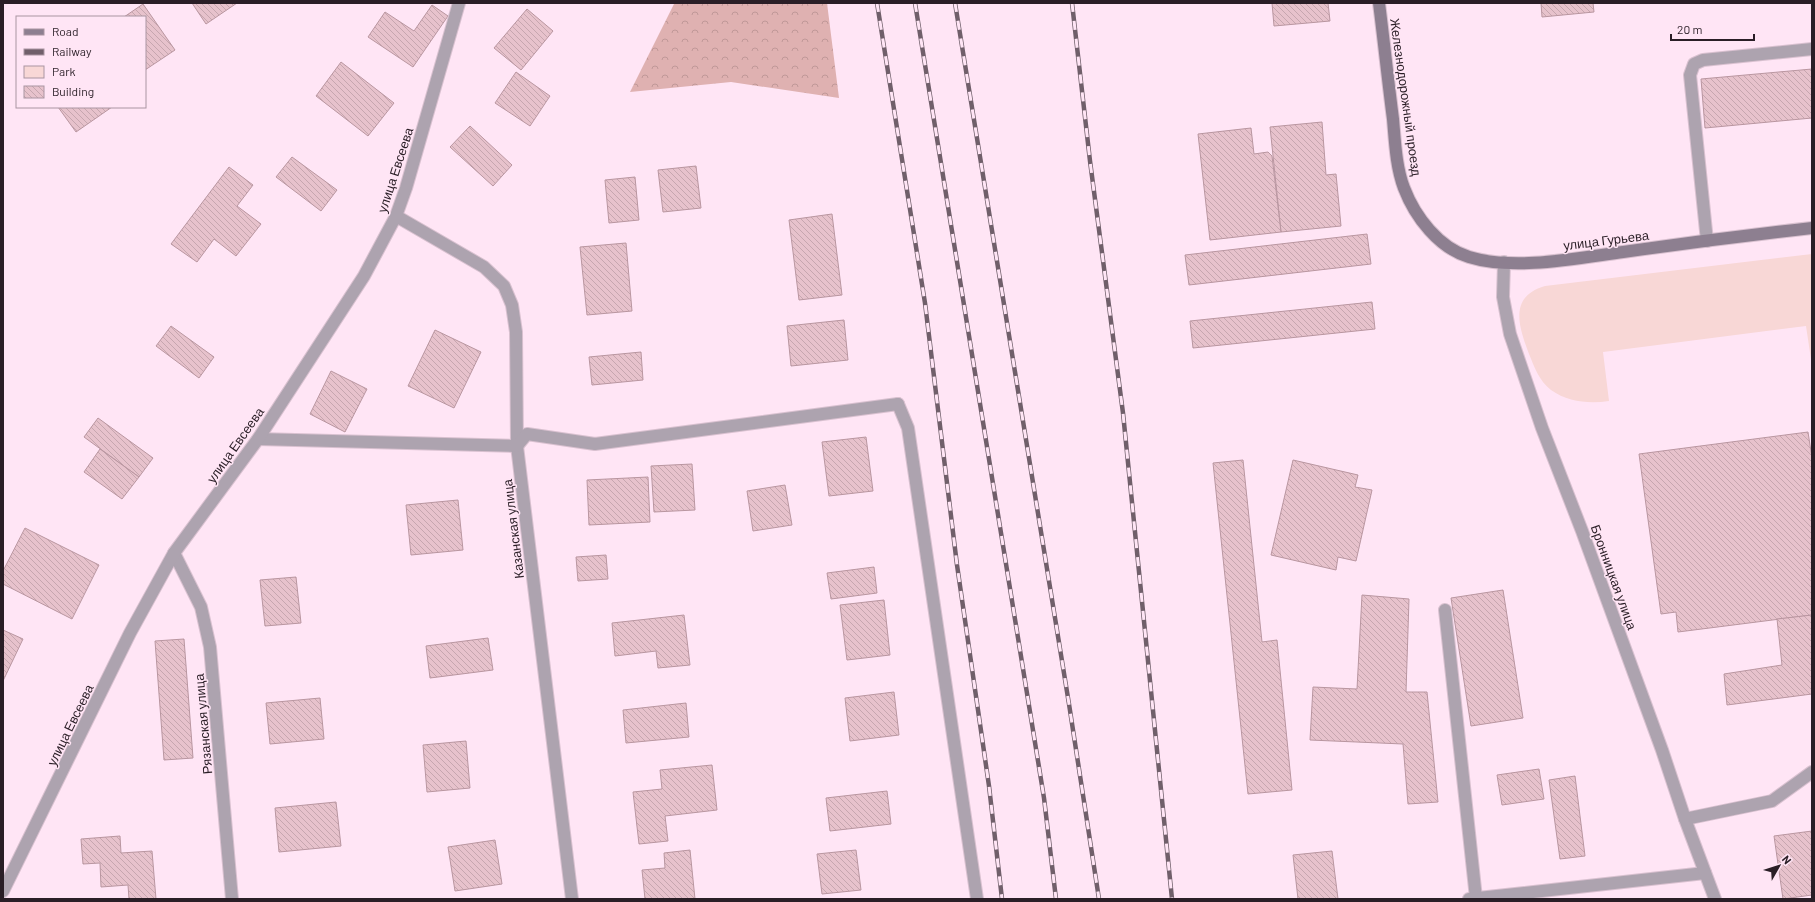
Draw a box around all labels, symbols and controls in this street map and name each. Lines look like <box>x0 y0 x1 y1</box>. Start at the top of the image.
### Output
legend <box>16 16 146 108</box>
scale bar <box>1671 16 1754 42</box>
street label: Железнодорожный проезд <box>1387 17 1425 177</box>
text: 20 m <box>1677 22 1703 36</box>
text: Road <box>52 24 79 38</box>
text: Railway <box>52 44 92 58</box>
text: Park <box>52 64 76 78</box>
text: Building <box>52 84 94 98</box>
street label: улица Евсеева <box>374 125 417 215</box>
street label: улица Гурьева <box>1562 227 1650 253</box>
street label: улица Евсеева <box>203 403 267 486</box>
street label: Казанская улица <box>499 478 527 580</box>
street label: Бронницкая улица <box>1588 522 1641 632</box>
street label: Рязанская улица <box>191 672 215 775</box>
street label: улица Евсеева <box>43 681 97 768</box>
north arrow <box>1759 846 1799 886</box>
text: N <box>1780 852 1795 866</box>

